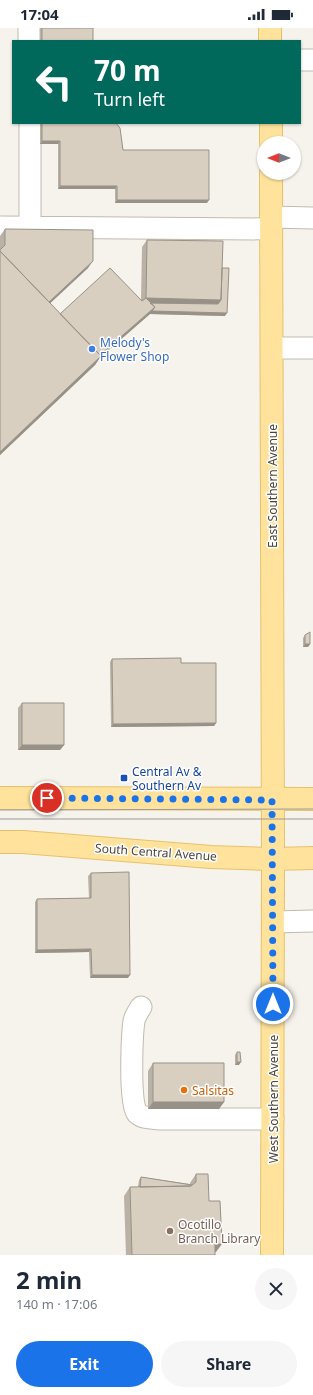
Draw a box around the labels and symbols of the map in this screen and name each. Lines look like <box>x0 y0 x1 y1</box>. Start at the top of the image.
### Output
north arrow <box>257 136 301 180</box>
place label: Melody's Flower Shop <box>100 334 169 365</box>
marker: Melody's Flower Shop <box>87 344 97 354</box>
street label: East Southern Avenue <box>264 424 281 548</box>
place label: Central Av & Southern Av <box>132 763 202 794</box>
marker: Central Av & Southern Av <box>119 773 129 783</box>
pin <box>30 781 64 815</box>
street label: South Central Avenue <box>95 839 218 865</box>
position arrow <box>252 983 294 1025</box>
street label: West Southern Avenue <box>265 1035 282 1163</box>
place label: Salsitas <box>192 1082 234 1099</box>
marker: Salsitas <box>179 1085 189 1095</box>
place label: Ocotillo Branch Library <box>178 1216 261 1247</box>
marker: Ocotillo Branch Library <box>165 1226 175 1236</box>

